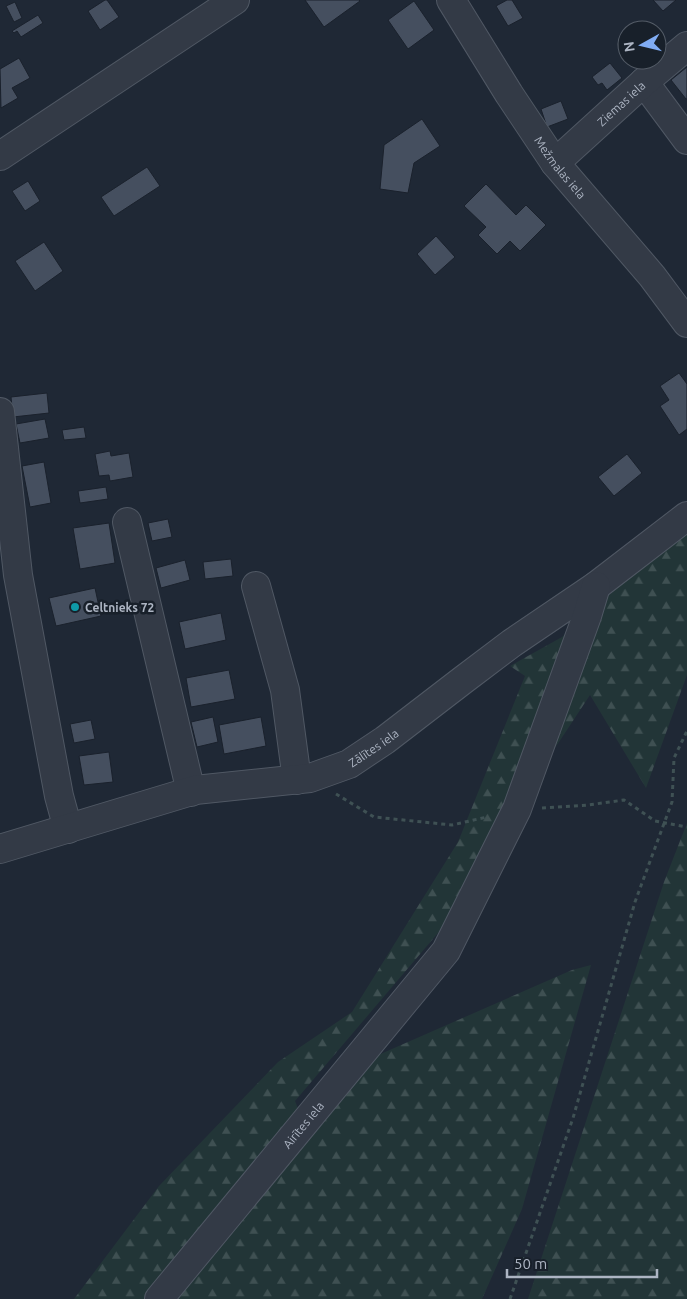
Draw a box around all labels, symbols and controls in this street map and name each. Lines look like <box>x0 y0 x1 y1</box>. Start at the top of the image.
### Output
north arrow <box>617 20 667 70</box>
text: N <box>620 41 638 53</box>
street label: Ziemas iela <box>594 78 647 128</box>
street label: Mežmalas iela <box>532 134 589 201</box>
marker: Celtnieks 72 <box>69 601 81 613</box>
place label: Celtnieks 72 <box>85 601 155 614</box>
street label: Zālītes iela <box>346 726 401 769</box>
street label: Airītes iela <box>280 1099 326 1151</box>
scale bar <box>507 1246 657 1278</box>
text: 50 m <box>514 1255 547 1272</box>

